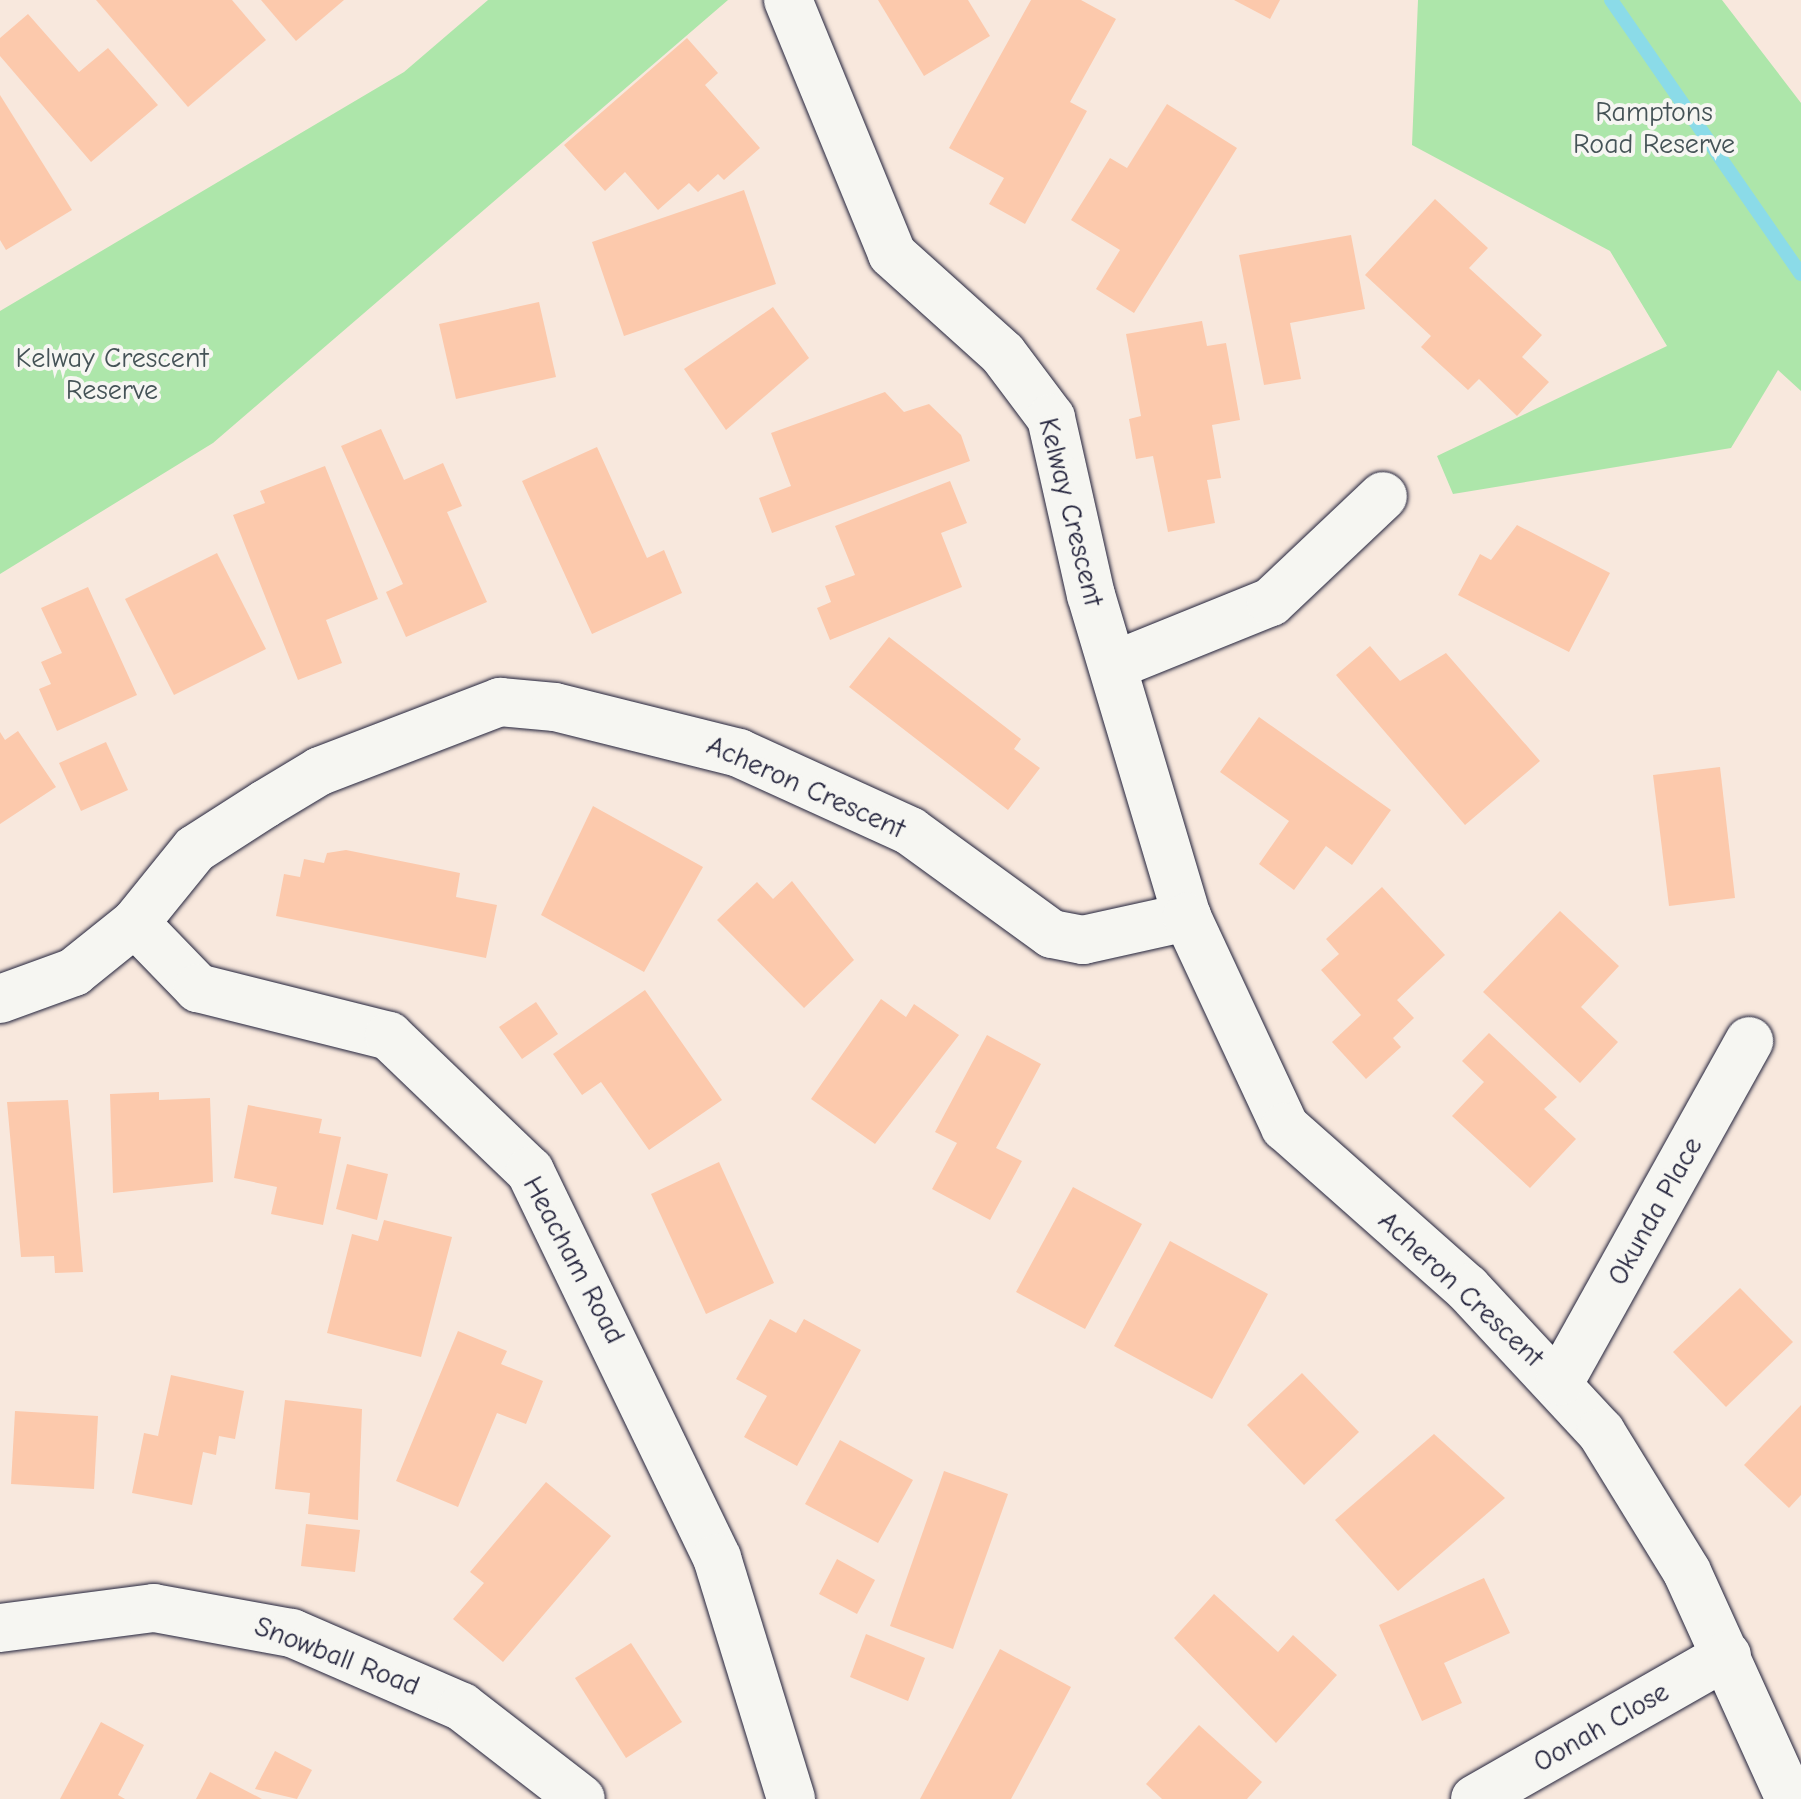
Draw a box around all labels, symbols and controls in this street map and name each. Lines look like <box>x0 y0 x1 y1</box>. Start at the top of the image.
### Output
park label: Ramptons Road Reserve <box>1573 95 1735 161</box>
park label: Kelway Crescent Reserve <box>16 341 208 407</box>
street label: Kelway Crescent <box>1031 414 1111 610</box>
street label: Acheron Crescent <box>702 728 910 846</box>
street label: Okunda Place <box>1601 1131 1709 1291</box>
street label: Heacham Road <box>516 1171 632 1349</box>
street label: Acheron Crescent <box>1371 1204 1551 1374</box>
street label: Snowball Road <box>250 1609 424 1703</box>
street label: Oonah Close <box>1527 1675 1675 1779</box>

